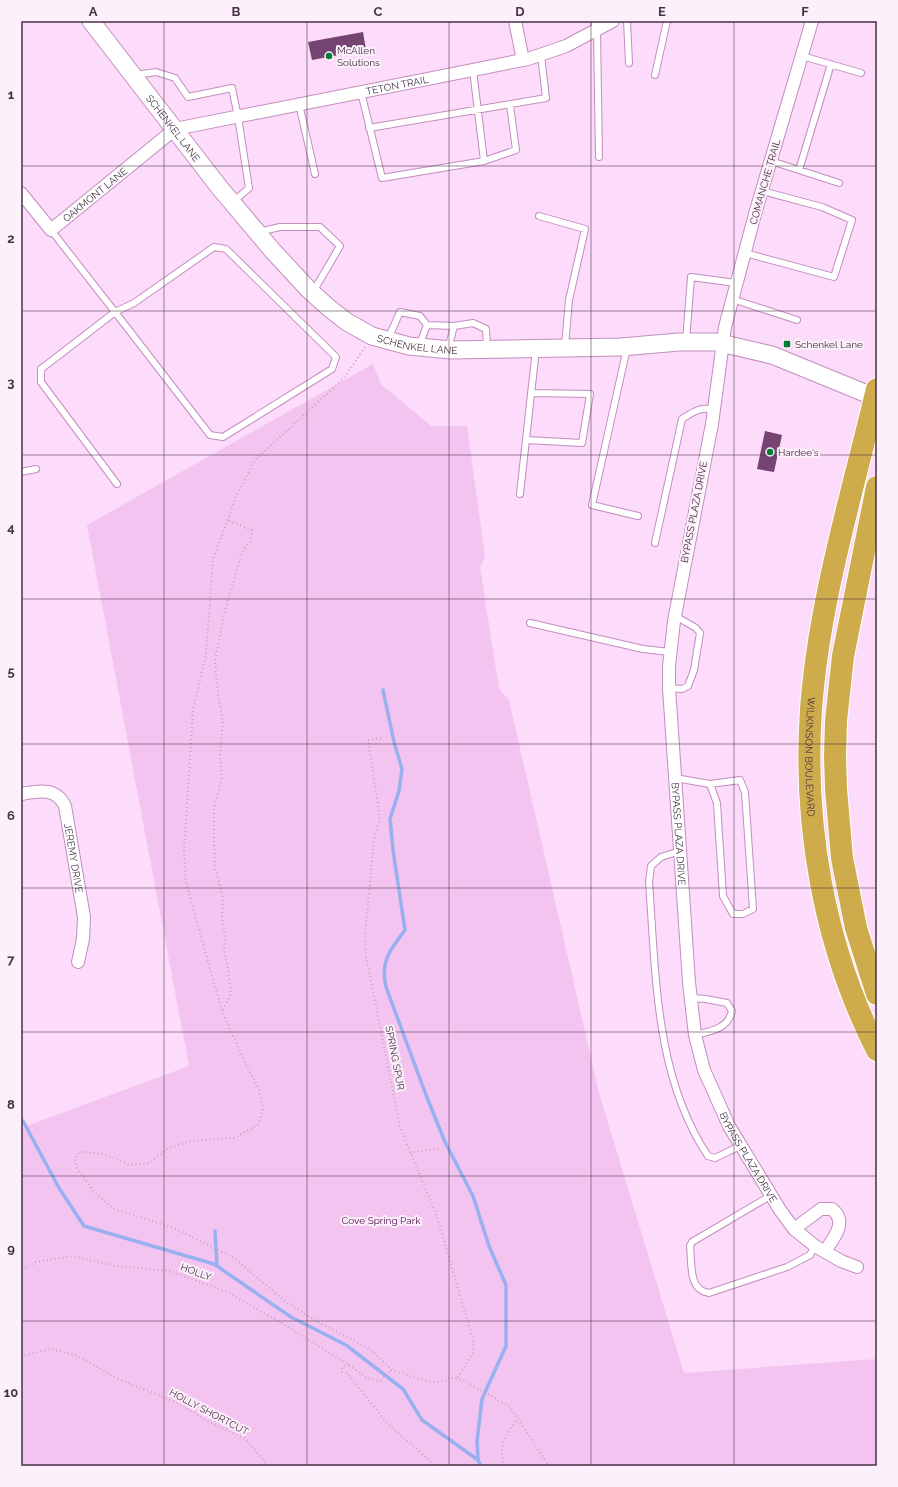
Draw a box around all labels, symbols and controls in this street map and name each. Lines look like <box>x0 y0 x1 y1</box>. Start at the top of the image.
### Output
text: A <box>89 4 98 19</box>
text: B <box>232 4 241 19</box>
text: C <box>374 4 383 19</box>
text: D <box>515 4 525 19</box>
text: E <box>658 4 666 19</box>
text: F <box>801 4 809 19</box>
place label: McAllen Solutions <box>337 45 380 68</box>
marker: McAllen Solutions <box>324 51 334 61</box>
street label: TETON TRAIL <box>365 73 429 97</box>
text: 1 <box>8 87 15 102</box>
street label: SCHENKEL LANE <box>144 92 203 163</box>
street label: COMANCHE TRAIL <box>748 138 782 226</box>
street label: OAKMONT LANE <box>60 165 129 224</box>
text: 2 <box>7 231 15 246</box>
street label: SCHENKEL LANE <box>376 332 457 355</box>
marker: Schenkel Lane <box>782 339 792 349</box>
place label: Schenkel Lane <box>795 339 863 350</box>
text: 3 <box>7 375 15 390</box>
marker: Hardee's <box>765 447 775 457</box>
place label: Hardee's <box>778 447 819 458</box>
street label: BYPASS PLAZA DRIVE <box>679 460 709 564</box>
text: 4 <box>7 520 15 535</box>
text: 5 <box>7 664 15 679</box>
street label: WILKINSON BOULEVARD <box>804 697 817 817</box>
street label: BYPASS PLAZA DRIVE <box>670 782 688 886</box>
text: 6 <box>7 808 15 823</box>
street label: JEREMY DRIVE <box>63 823 85 894</box>
text: 7 <box>7 952 15 967</box>
street label: SPRING SPUR <box>383 1025 407 1091</box>
text: 8 <box>7 1097 15 1112</box>
street label: BYPASS PLAZA DRIVE <box>718 1110 779 1204</box>
park label: Cove Spring Park <box>341 1215 421 1226</box>
text: 9 <box>7 1241 15 1256</box>
street label: HOLLY <box>179 1261 213 1283</box>
text: 10 <box>4 1385 18 1400</box>
street label: HOLLY SHORTCUT <box>168 1387 250 1437</box>

